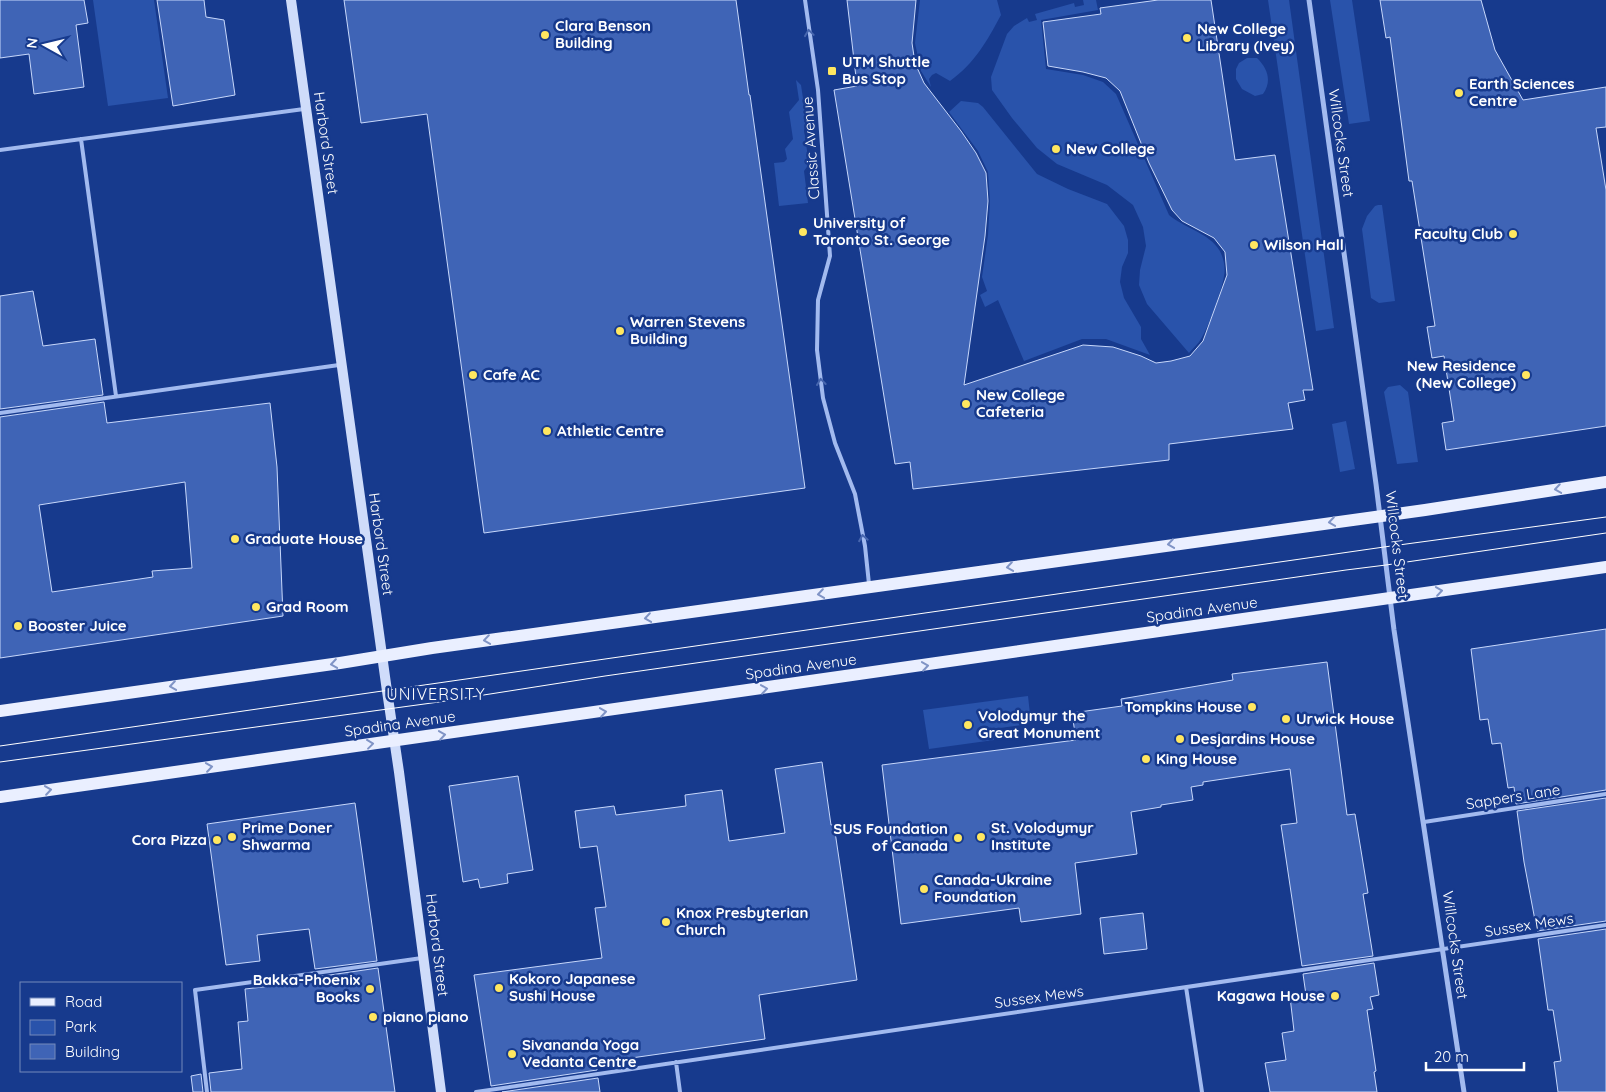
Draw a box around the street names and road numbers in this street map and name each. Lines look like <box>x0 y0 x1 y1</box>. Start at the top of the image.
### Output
street label: Willcocks Street <box>1324 88 1358 198</box>
street label: Harbord Street <box>310 90 343 195</box>
street label: Classic Avenue <box>797 96 824 200</box>
street label: Willcocks Street <box>1381 490 1414 600</box>
street label: Harbord Street <box>365 491 398 596</box>
street label: Spadina Avenue <box>1145 592 1259 627</box>
street label: Spadina Avenue <box>744 649 858 684</box>
street label: Spadina Avenue <box>343 706 457 741</box>
street label: Sappers Lane <box>1464 780 1561 813</box>
street label: Willcocks Street <box>1438 890 1472 1000</box>
street label: Harbord Street <box>422 892 453 997</box>
street label: Sussex Mews <box>1483 908 1575 941</box>
street label: Sussex Mews <box>993 981 1085 1012</box>

